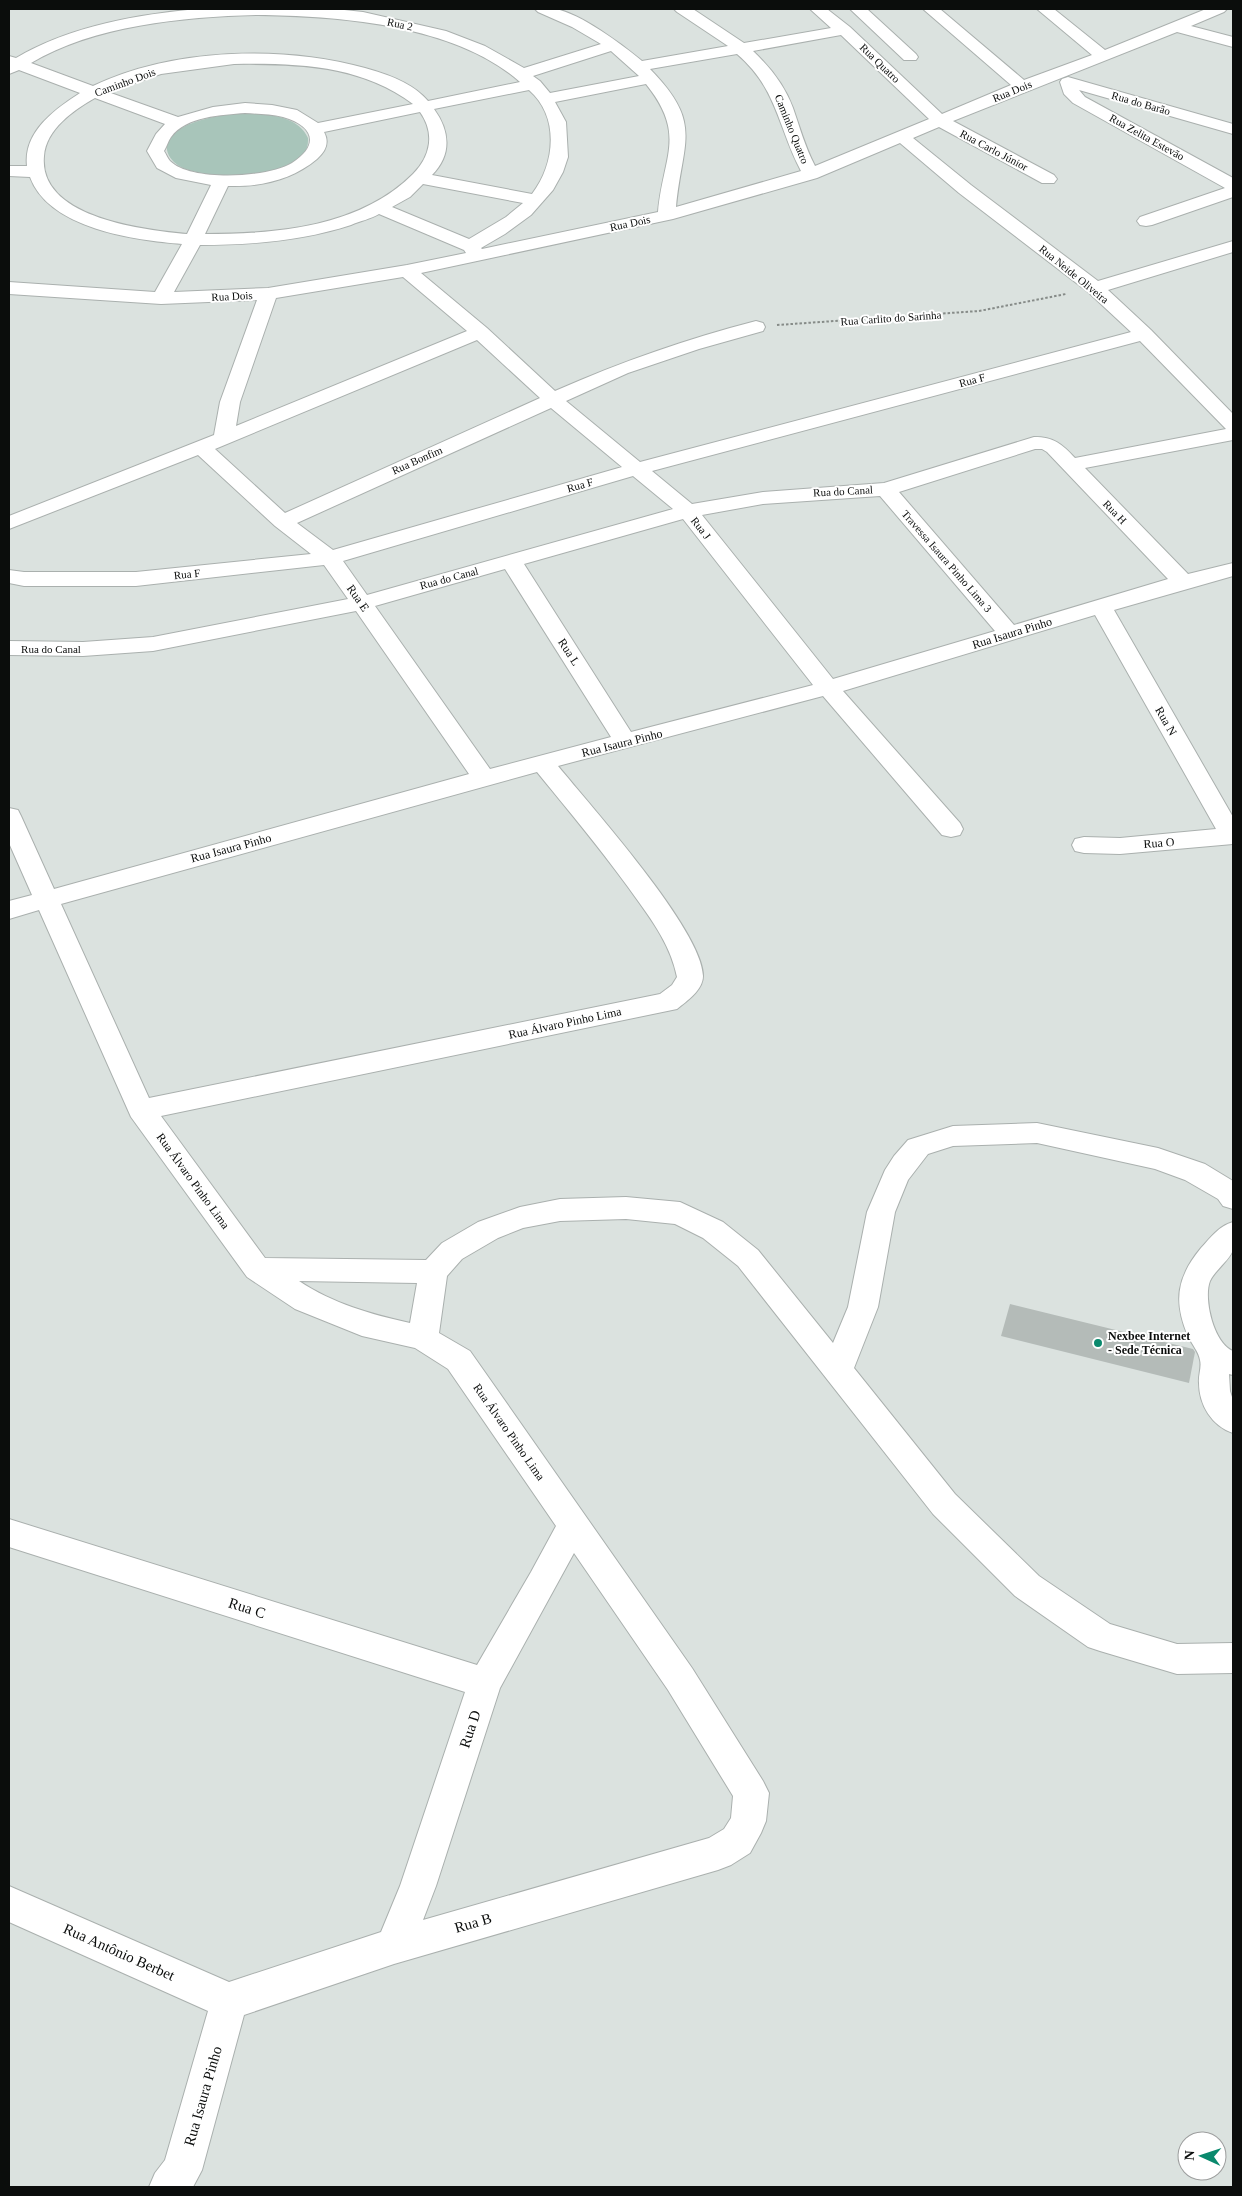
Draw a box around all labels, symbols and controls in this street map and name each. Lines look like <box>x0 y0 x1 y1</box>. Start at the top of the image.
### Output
street label: Rua 2 <box>386 15 414 33</box>
street label: Rua Quatro <box>857 41 903 85</box>
street label: Caminho Dois <box>93 65 157 99</box>
street label: Rua Dois <box>991 78 1033 104</box>
street label: Rua do Barão <box>1110 89 1172 117</box>
street label: Caminho Quatro <box>773 93 812 166</box>
street label: Rua Zelita Estevão <box>1107 111 1187 163</box>
street label: Rua Carlo Júnior <box>958 127 1030 173</box>
street label: Rua Dois <box>609 213 651 233</box>
street label: Rua Neide Oliveira <box>1037 242 1111 306</box>
street label: Rua Dois <box>211 289 253 303</box>
street label: Rua Carlito do Sarinha <box>840 308 942 328</box>
street label: Rua F <box>958 371 986 389</box>
street label: Rua Bonfim <box>390 443 445 476</box>
street label: Rua F <box>566 476 594 494</box>
street label: Rua do Canal <box>813 483 873 499</box>
street label: Rua H <box>1101 498 1129 526</box>
street label: Travessa Isaura Pinho Lima 3 <box>900 508 995 615</box>
street label: Rua J <box>689 515 714 542</box>
street label: Rua do Canal <box>419 564 479 592</box>
street label: Rua F <box>173 567 201 581</box>
street label: Rua E <box>344 582 372 614</box>
street label: Rua Isaura Pinho <box>970 614 1054 652</box>
street label: Rua L <box>555 636 583 668</box>
street label: Rua do Canal <box>21 643 81 655</box>
street label: Rua N <box>1152 704 1180 738</box>
street label: Rua Isaura Pinho <box>580 726 664 760</box>
street label: Rua Isaura Pinho <box>189 831 273 865</box>
street label: Rua O <box>1143 835 1175 851</box>
street label: Rua Álvaro Pinho Lima <box>507 1004 623 1042</box>
street label: Rua Álvaro Pinho Lima <box>154 1130 233 1232</box>
place label: Nexbee Internet - Sede Técnica <box>1108 1329 1190 1357</box>
marker: Nexbee Internet - Sede Técnica <box>1092 1337 1104 1349</box>
street label: Rua Álvaro Pinho Lima <box>470 1381 548 1484</box>
street label: Rua C <box>226 1595 268 1621</box>
street label: Rua D <box>456 1708 484 1750</box>
street label: Rua B <box>453 1910 493 1936</box>
street label: Rua Antônio Berbet <box>61 1920 178 1984</box>
street label: Rua Isaura Pinho <box>181 2044 225 2148</box>
north arrow <box>1177 2131 1227 2181</box>
text: N <box>1182 2150 1197 2161</box>

